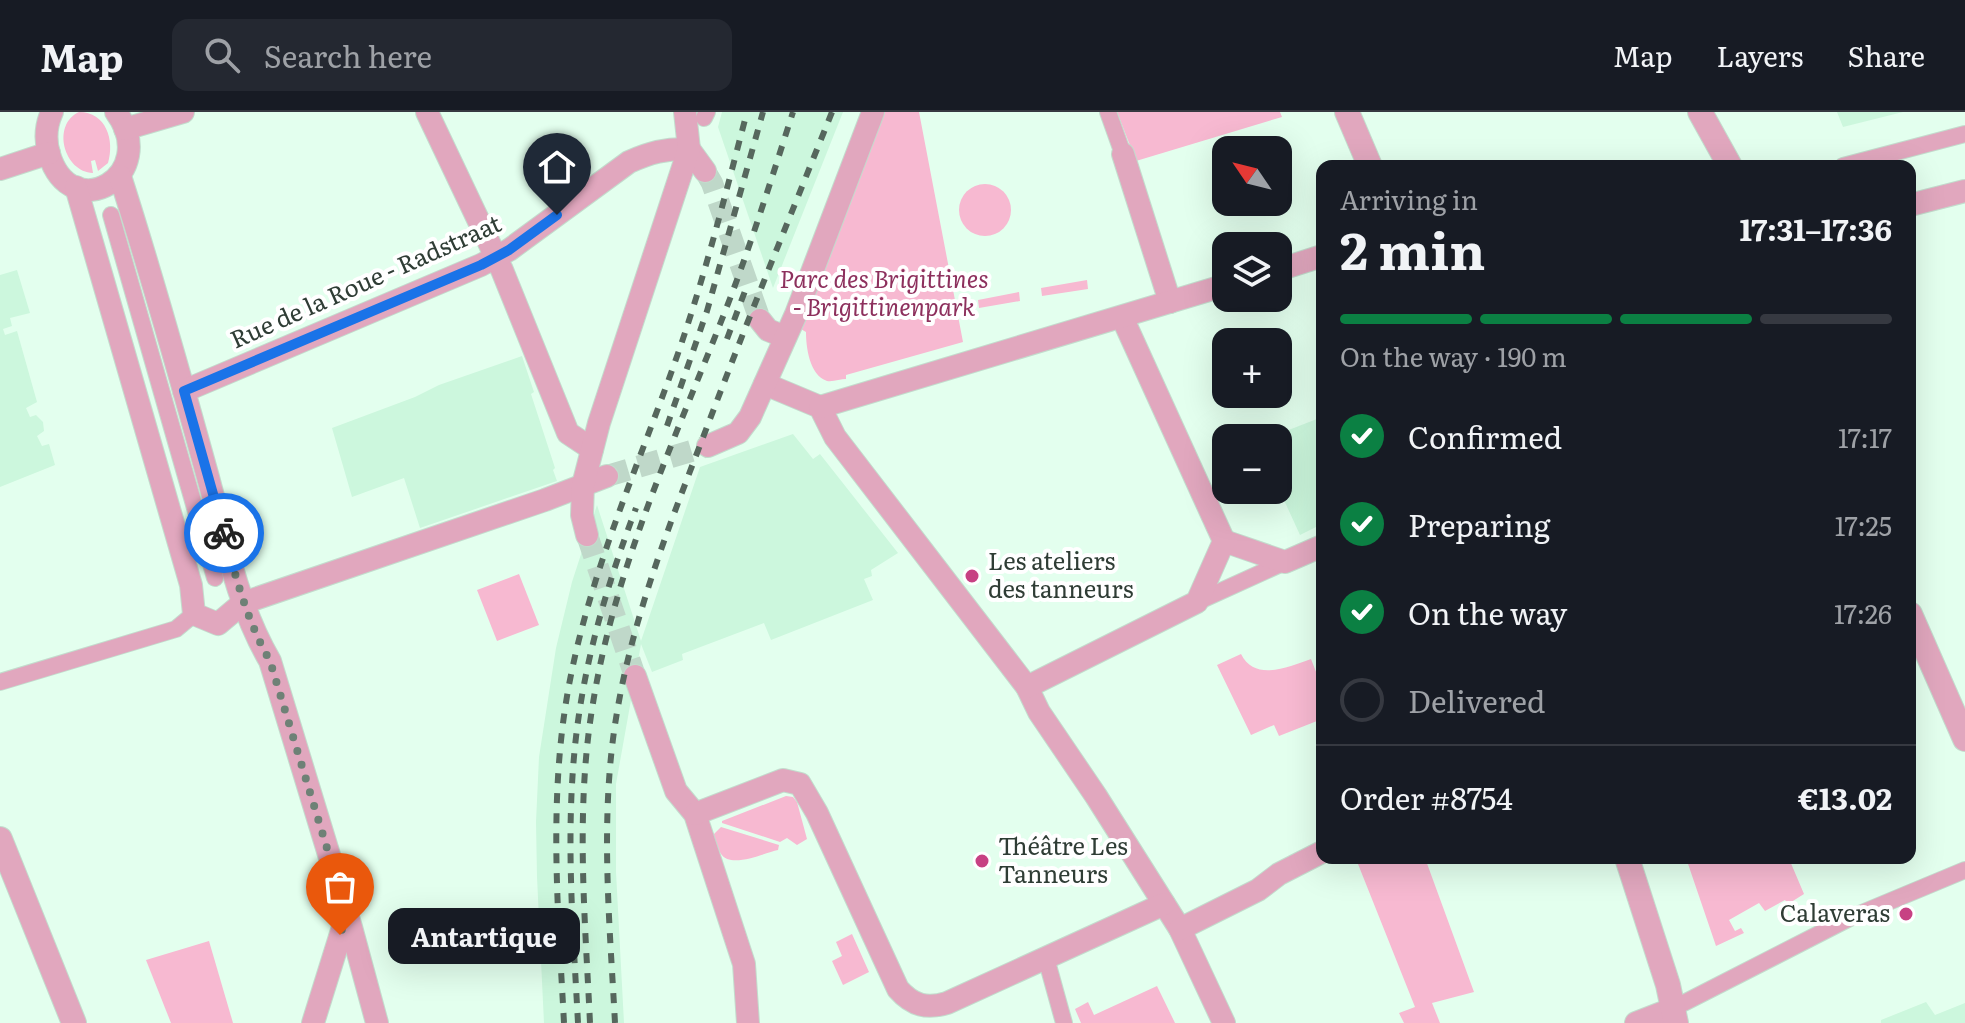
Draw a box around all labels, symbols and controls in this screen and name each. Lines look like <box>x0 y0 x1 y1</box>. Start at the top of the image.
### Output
search box <box>172 19 732 91</box>
text: Map <box>40 27 124 84</box>
icon: search <box>200 33 244 77</box>
text: Search here <box>264 33 432 77</box>
text: Map <box>1613 34 1672 76</box>
text: Layers <box>1716 34 1803 76</box>
text: Share <box>1847 34 1925 76</box>
pin <box>523 133 591 215</box>
north arrow <box>1212 136 1292 216</box>
map controls <box>1212 136 1292 504</box>
icon: home <box>535 145 579 189</box>
text: Arriving in <box>1340 179 1478 218</box>
street label: Rue de la Roue - Radstraat <box>224 204 506 355</box>
text: 17:31–17:36 <box>1740 206 1892 250</box>
text: 2 min <box>1340 209 1485 286</box>
button: layers <box>1212 232 1292 312</box>
park label: Parc des Brigittines - Brigittinenpark <box>779 260 989 323</box>
button: + <box>1212 328 1292 408</box>
text: On the way · 190 m <box>1340 336 1567 375</box>
icon: check <box>1340 414 1384 458</box>
text: Confirmed <box>1408 414 1562 458</box>
text: 17:17 <box>1838 417 1892 456</box>
button: − <box>1212 424 1292 504</box>
courier <box>184 493 264 573</box>
icon: check <box>1340 502 1384 546</box>
text: Preparing <box>1408 502 1550 546</box>
text: 17:25 <box>1835 505 1892 544</box>
icon: bike <box>202 511 246 555</box>
place label: Les ateliers des tanneurs <box>988 542 1134 605</box>
marker: Les ateliers des tanneurs <box>963 567 981 585</box>
icon: check <box>1340 590 1384 634</box>
text: On the way <box>1408 590 1567 634</box>
text: 17:26 <box>1834 593 1892 632</box>
text: Delivered <box>1408 678 1545 722</box>
text: Order #8754 <box>1340 775 1513 819</box>
text: €13.02 <box>1798 775 1892 819</box>
place label: Théâtre Les Tanneurs <box>998 827 1128 890</box>
marker: Théâtre Les Tanneurs <box>973 852 991 870</box>
pin <box>306 853 374 935</box>
icon: bag <box>318 865 362 909</box>
place label: Calaveras <box>1780 894 1890 929</box>
marker: Calaveras <box>1897 905 1915 923</box>
callout: Antartique <box>388 907 580 963</box>
text: Antartique <box>411 916 557 955</box>

